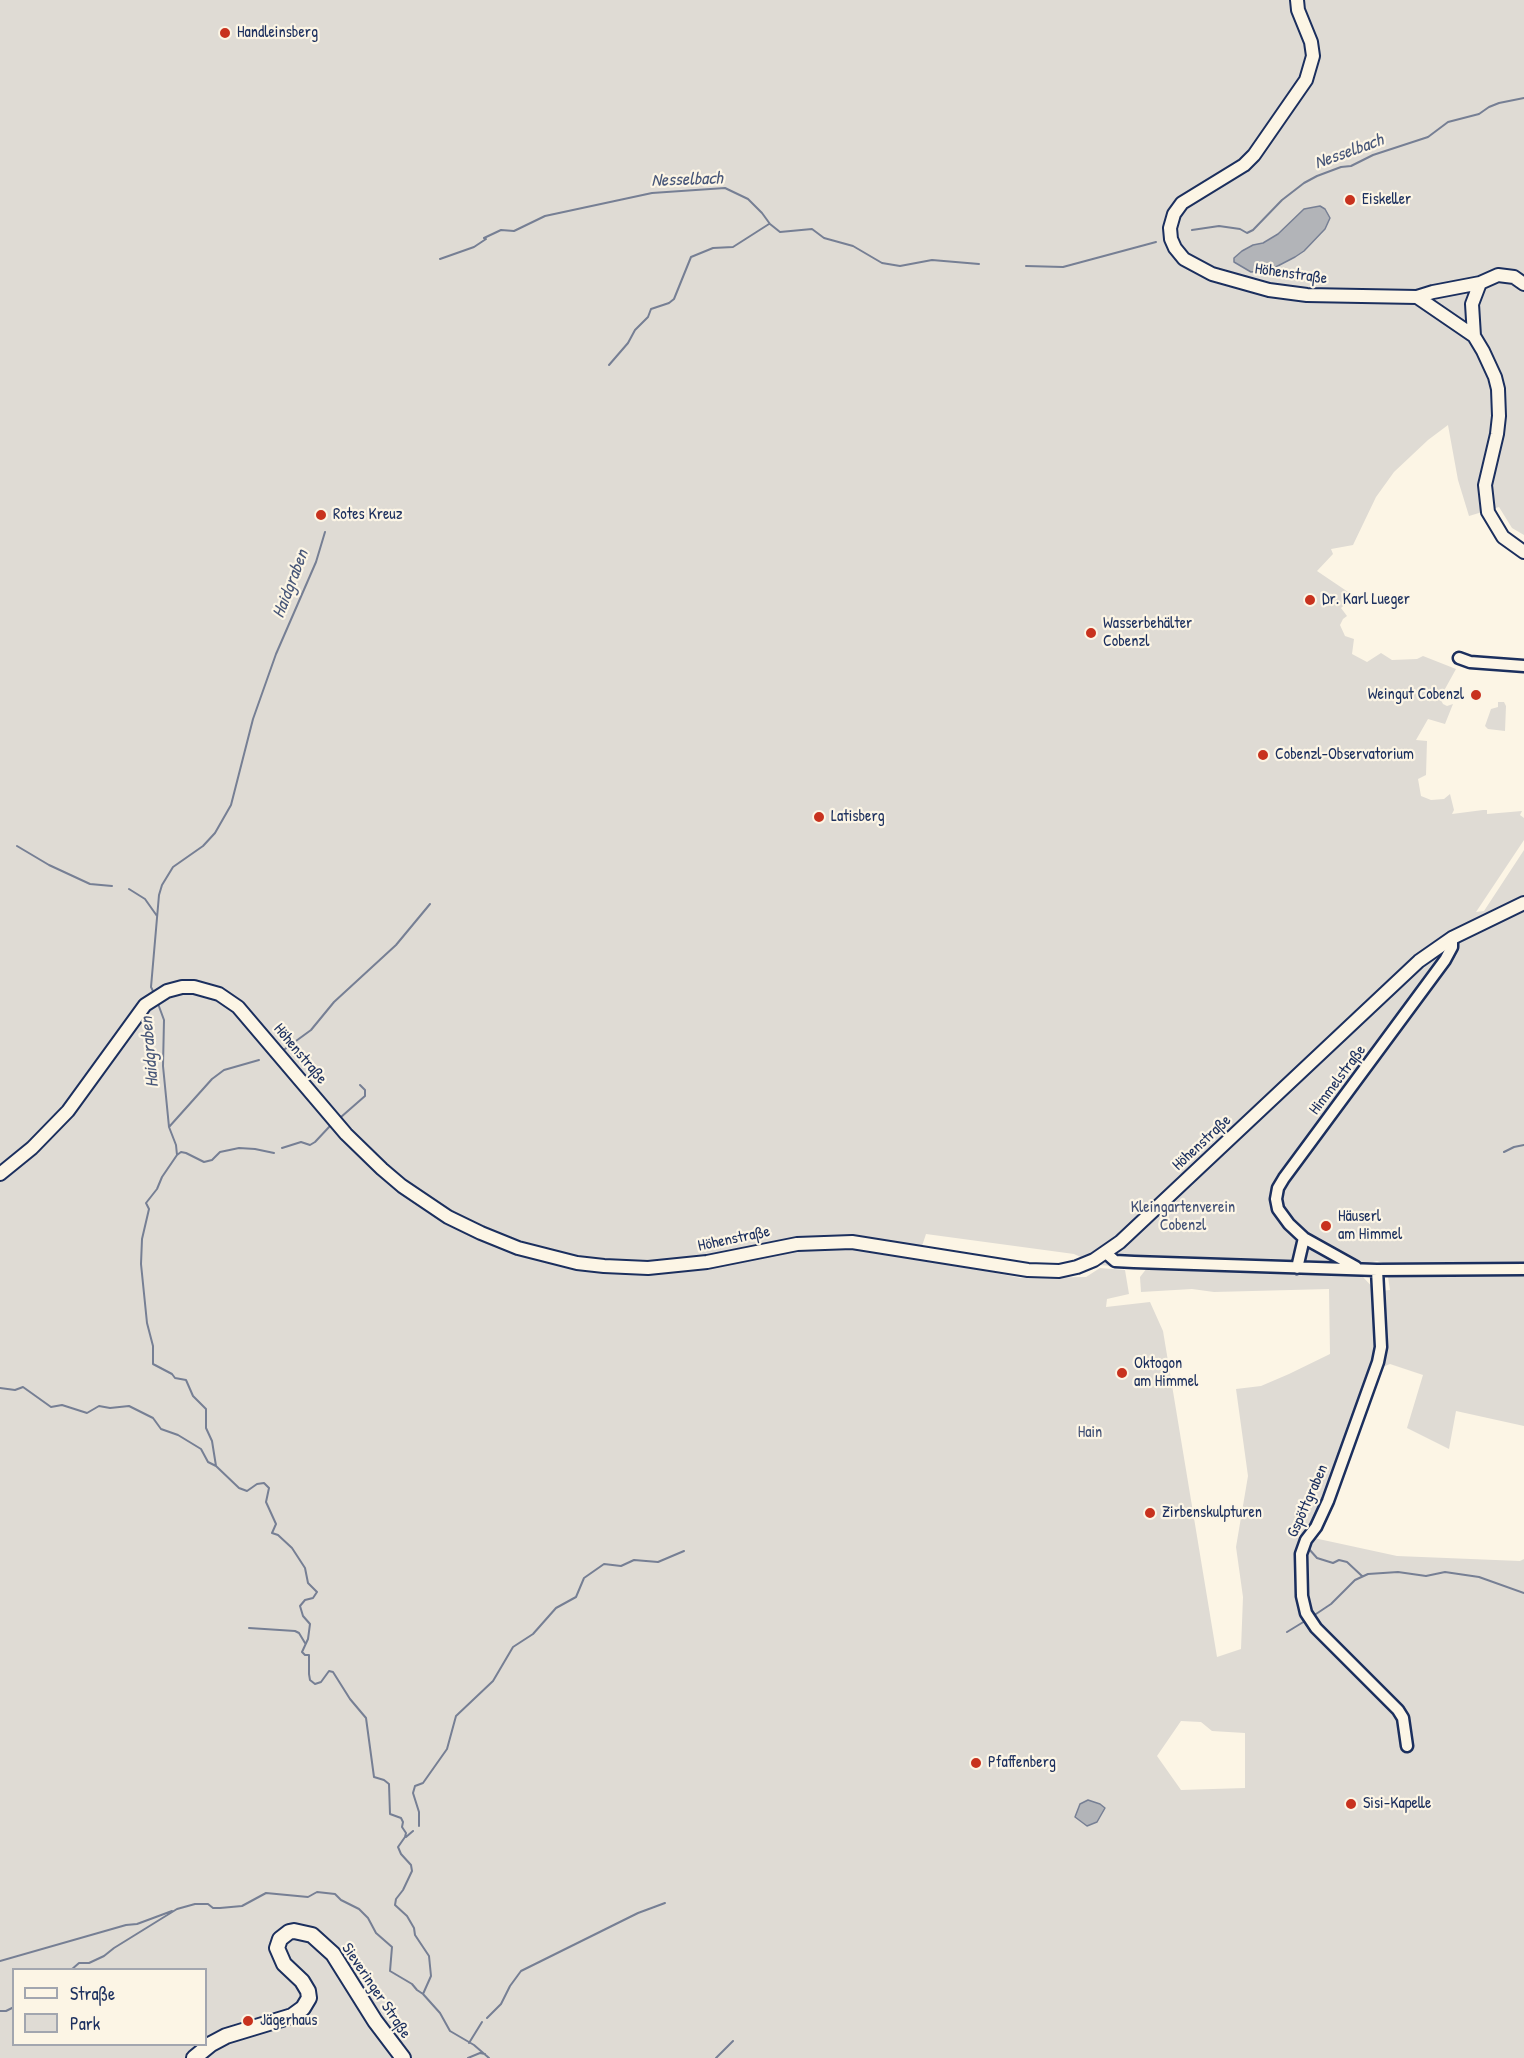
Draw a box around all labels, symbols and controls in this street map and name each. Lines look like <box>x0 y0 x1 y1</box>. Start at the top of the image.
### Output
place label: Handleinsberg <box>237 23 318 43</box>
marker: Handleinsberg <box>218 26 232 40</box>
water label: Nesselbach <box>1312 130 1386 174</box>
water label: Nesselbach <box>651 168 723 192</box>
place label: Eiskeller <box>1362 190 1411 210</box>
marker: Eiskeller <box>1343 193 1357 207</box>
street label: Höhenstraße <box>1253 259 1329 289</box>
place label: Rotes Kreuz <box>333 505 403 525</box>
marker: Rotes Kreuz <box>314 508 328 522</box>
water label: Haidgraben <box>268 547 314 621</box>
place label: Dr. Karl Lueger <box>1322 590 1410 610</box>
marker: Dr. Karl Lueger <box>1303 593 1317 607</box>
place label: Wasserbehälter Cobenzl <box>1103 614 1192 652</box>
marker: Wasserbehälter Cobenzl <box>1084 626 1098 640</box>
place label: Weingut Cobenzl <box>1368 685 1464 705</box>
marker: Weingut Cobenzl <box>1469 688 1483 702</box>
place label: Cobenzl-Observatorium <box>1275 745 1414 765</box>
marker: Cobenzl-Observatorium <box>1256 748 1270 762</box>
place label: Latisberg <box>831 807 885 827</box>
marker: Latisberg <box>812 810 826 824</box>
water label: Haidgraben <box>136 1016 164 1088</box>
street label: Höhenstraße <box>269 1020 331 1088</box>
street label: Himmelstraße <box>1306 1041 1370 1119</box>
street label: Höhenstraße <box>1169 1111 1235 1175</box>
park label: Kleingartenverein Cobenzl <box>1131 1198 1235 1236</box>
place label: Häuserl am Himmel <box>1338 1207 1402 1245</box>
marker: Häuserl am Himmel <box>1319 1219 1333 1233</box>
street label: Höhenstraße <box>696 1222 772 1256</box>
place label: Oktogon am Himmel <box>1134 1354 1198 1392</box>
marker: Oktogon am Himmel <box>1115 1366 1129 1380</box>
park label: Hain <box>1078 1423 1102 1443</box>
street label: Gspöttgraben <box>1283 1462 1333 1540</box>
place label: Zirbenskulpturen <box>1162 1503 1262 1523</box>
marker: Zirbenskulpturen <box>1143 1506 1157 1520</box>
place label: Pfaffenberg <box>988 1753 1056 1773</box>
marker: Pfaffenberg <box>969 1756 983 1770</box>
place label: Sisi-Kapelle <box>1363 1794 1431 1814</box>
marker: Sisi-Kapelle <box>1344 1797 1358 1811</box>
street label: Sieveringer Straße <box>337 1940 415 2042</box>
legend <box>12 1968 207 2046</box>
text: Straße <box>70 1981 115 2006</box>
text: Park <box>70 2011 100 2036</box>
place label: Jägerhaus <box>260 2011 317 2031</box>
marker: Jägerhaus <box>241 2014 255 2028</box>

